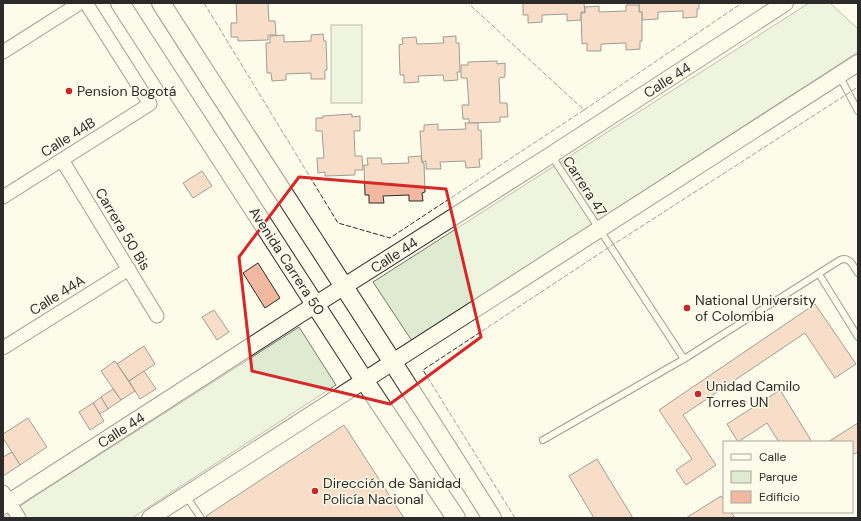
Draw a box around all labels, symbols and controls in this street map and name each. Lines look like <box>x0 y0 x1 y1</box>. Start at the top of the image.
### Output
street label: Calle 44 <box>640 58 694 102</box>
place label: Pension Bogotá <box>77 82 176 100</box>
marker: Pension Bogotá <box>64 86 74 96</box>
street label: Calle 44B <box>37 113 99 161</box>
street label: Carrera 47 <box>559 152 611 220</box>
street label: Carrera 50 Bis <box>91 185 155 273</box>
street label: Avenida Carrera 50 <box>245 204 329 318</box>
street label: Calle 44 <box>367 233 421 277</box>
street label: Calle 44A <box>26 271 88 319</box>
place label: National University of Colombia <box>695 291 816 325</box>
marker: National University of Colombia <box>682 303 692 313</box>
place label: Unidad Camilo Torres UN <box>706 377 800 411</box>
marker: Unidad Camilo Torres UN <box>693 389 703 399</box>
street label: Calle 44 <box>94 408 148 452</box>
legend <box>723 441 853 513</box>
text: Calle <box>759 449 786 465</box>
text: Parque <box>759 469 798 485</box>
place label: Dirección de Sanidad Policía Nacional <box>323 474 461 508</box>
marker: Dirección de Sanidad Policía Nacional <box>310 486 320 496</box>
text: Edificio <box>759 489 800 505</box>

